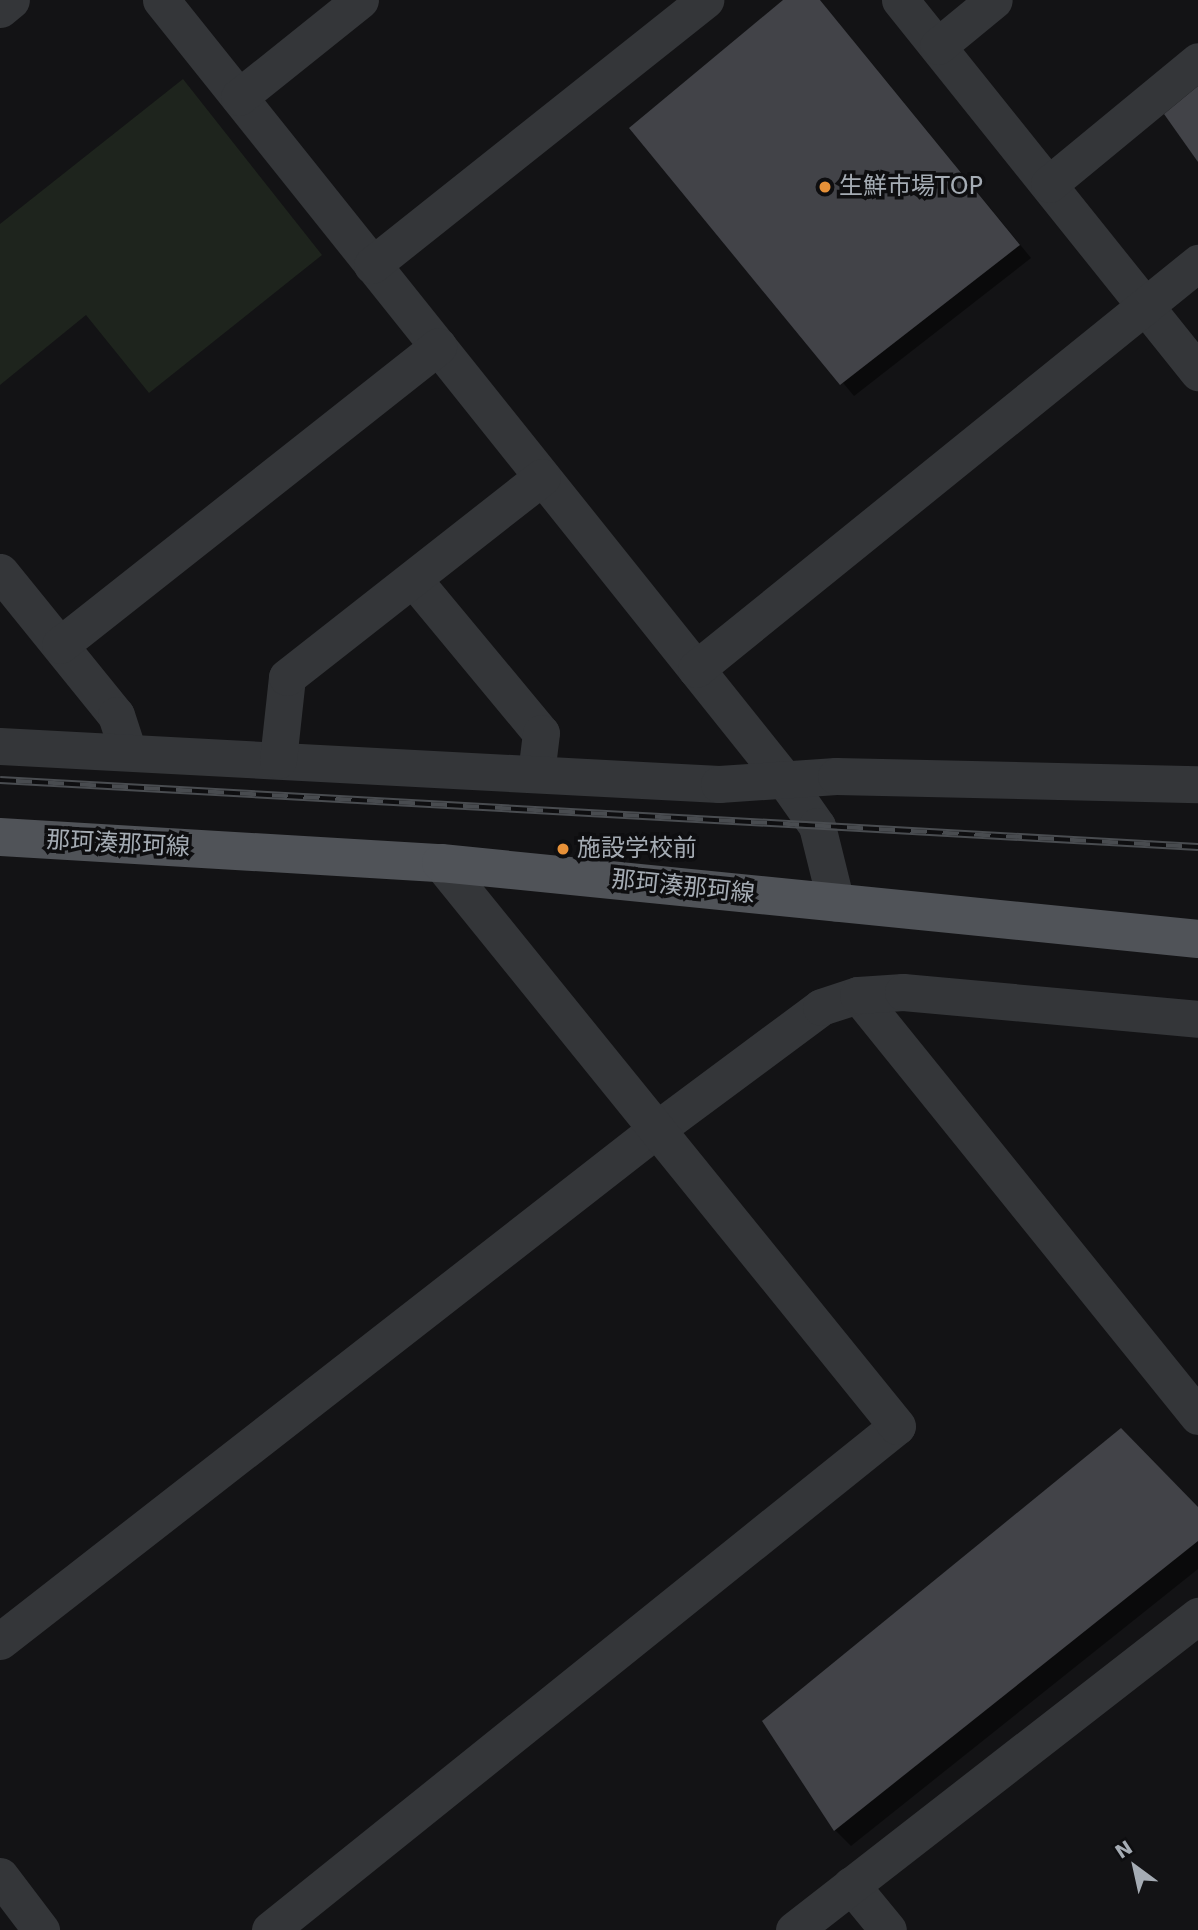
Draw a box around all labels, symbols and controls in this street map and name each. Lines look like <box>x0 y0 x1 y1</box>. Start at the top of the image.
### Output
place label: 生鮮市場TOP <box>839 173 983 201</box>
marker: 生鮮市場TOP <box>817 179 833 195</box>
street label: 那珂湊那珂線 <box>45 826 191 862</box>
place label: 施設学校前 <box>577 835 697 863</box>
marker: 施設学校前 <box>555 841 571 857</box>
street label: 那珂湊那珂線 <box>610 865 756 909</box>
north arrow <box>1100 1832 1170 1902</box>
text: N <box>1111 1836 1136 1863</box>

